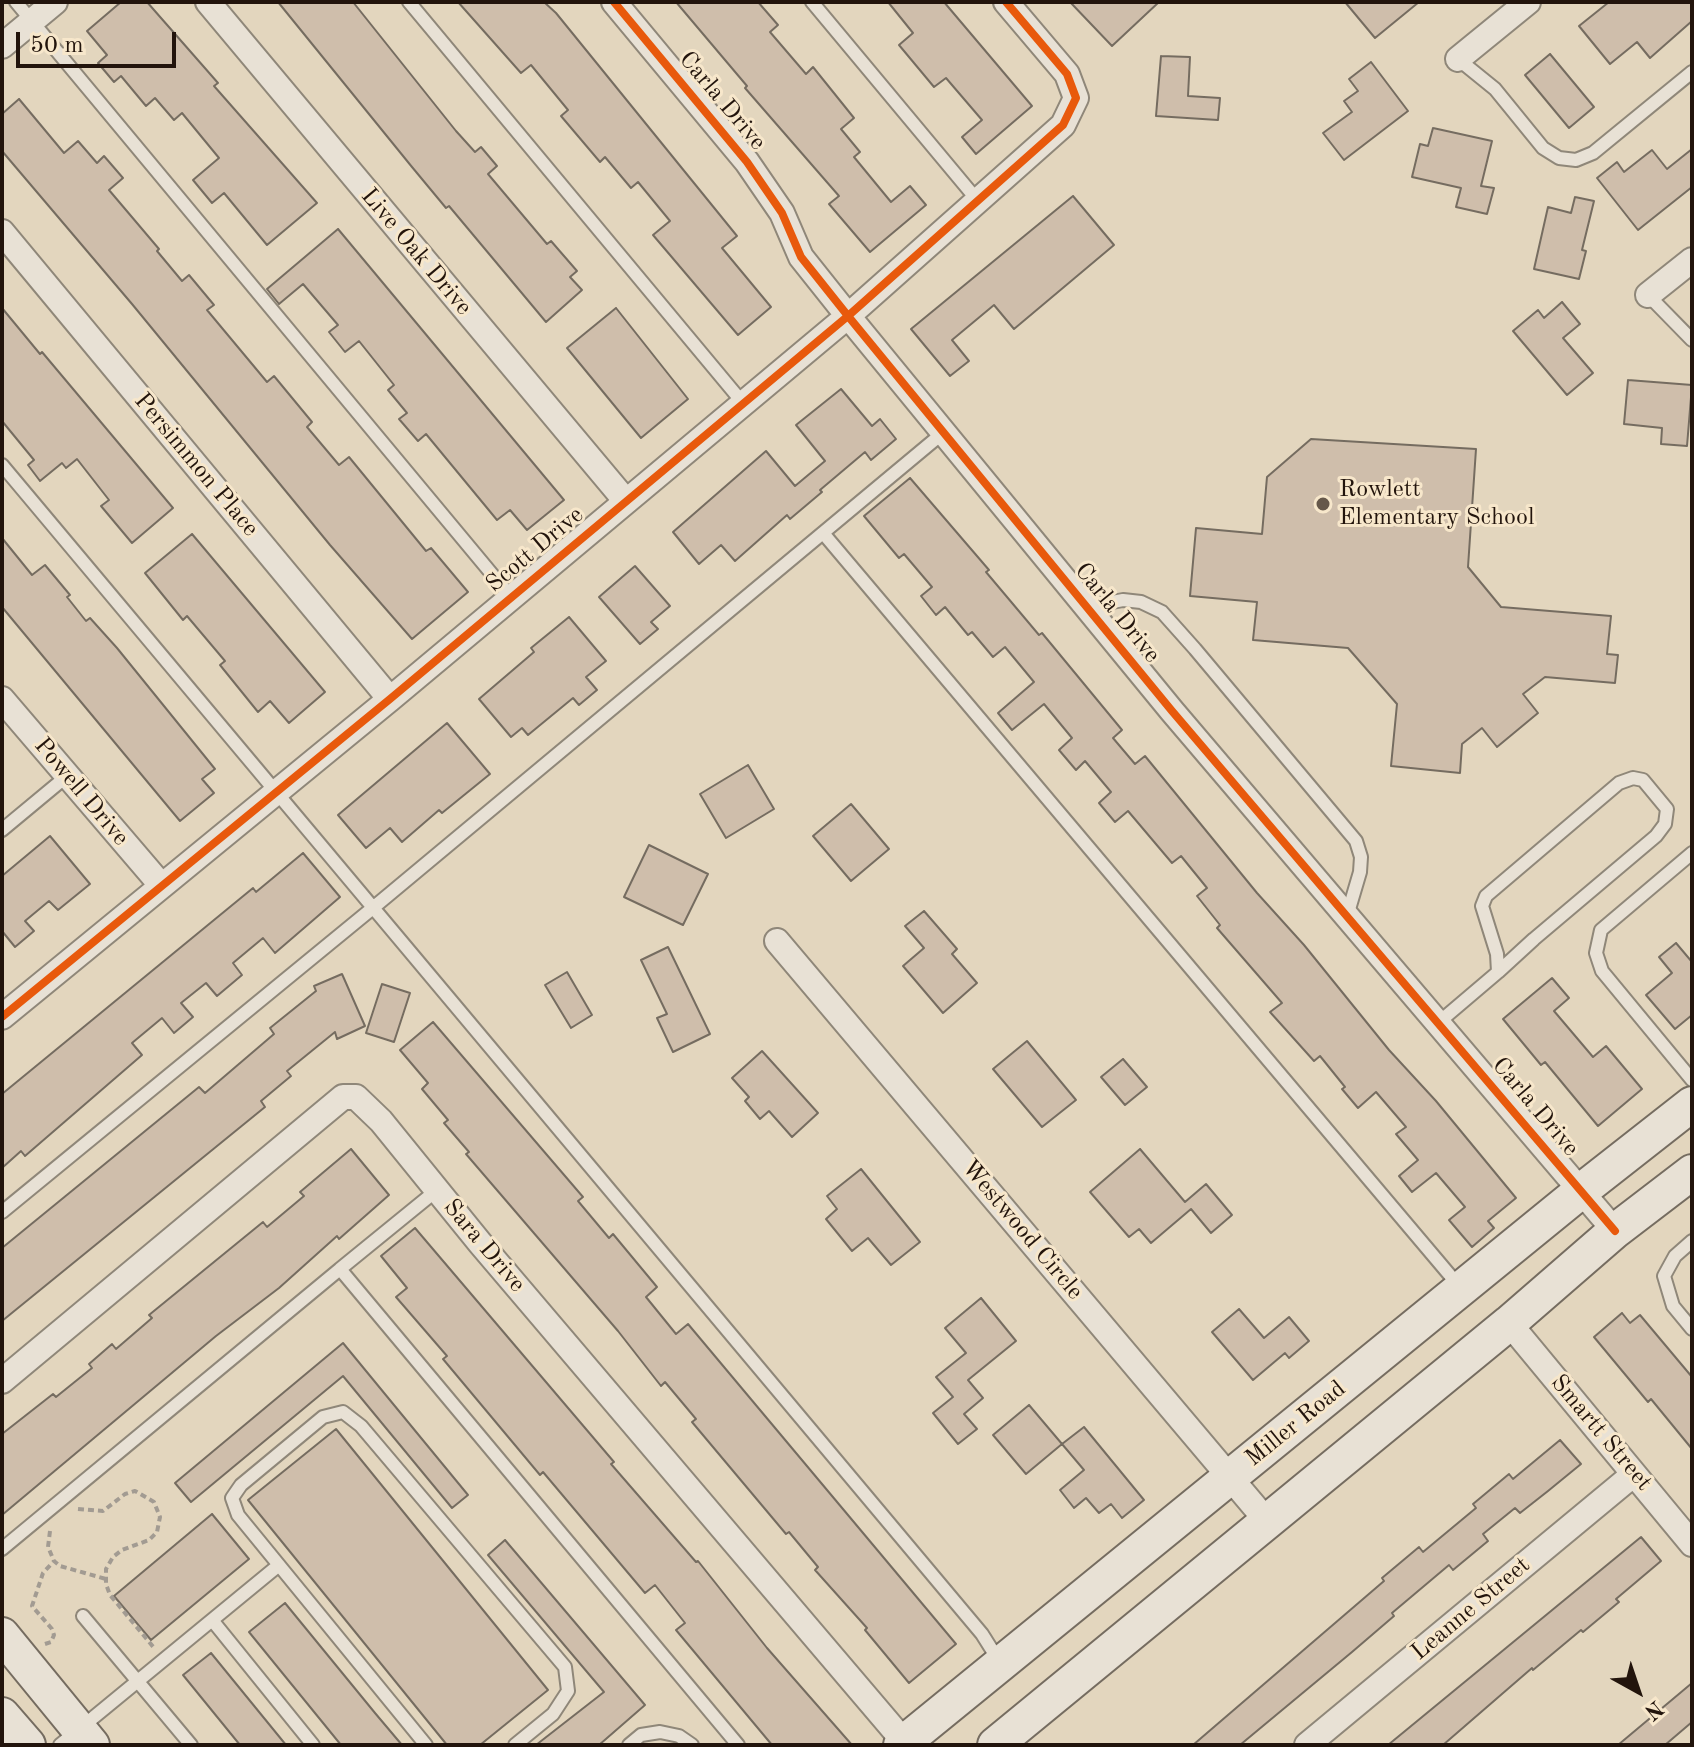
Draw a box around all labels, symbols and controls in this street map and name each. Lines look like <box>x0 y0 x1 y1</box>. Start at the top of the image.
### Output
scale bar <box>20 16 180 66</box>
text: 50 m <box>30 34 84 58</box>
street label: Carla Drive <box>672 46 772 156</box>
street label: Live Oak Drive <box>354 182 478 322</box>
street label: Persimmon Place <box>128 387 264 543</box>
place label: Rowlett Elementary School <box>1339 476 1534 532</box>
marker: Rowlett Elementary School <box>1314 495 1332 513</box>
street label: Scott Drive <box>480 501 590 599</box>
street label: Carla Drive <box>1068 557 1166 669</box>
street label: Powell Drive <box>27 732 135 852</box>
street label: Carla Drive <box>1485 1052 1585 1162</box>
street label: Westwood Circle <box>955 1154 1089 1306</box>
street label: Sara Drive <box>437 1194 531 1298</box>
street label: Smartt Street <box>1544 1369 1658 1497</box>
street label: Miller Road <box>1240 1375 1352 1473</box>
street label: Leanne Street <box>1406 1551 1536 1667</box>
north arrow <box>1598 1651 1678 1731</box>
text: N <box>1640 1696 1667 1723</box>

